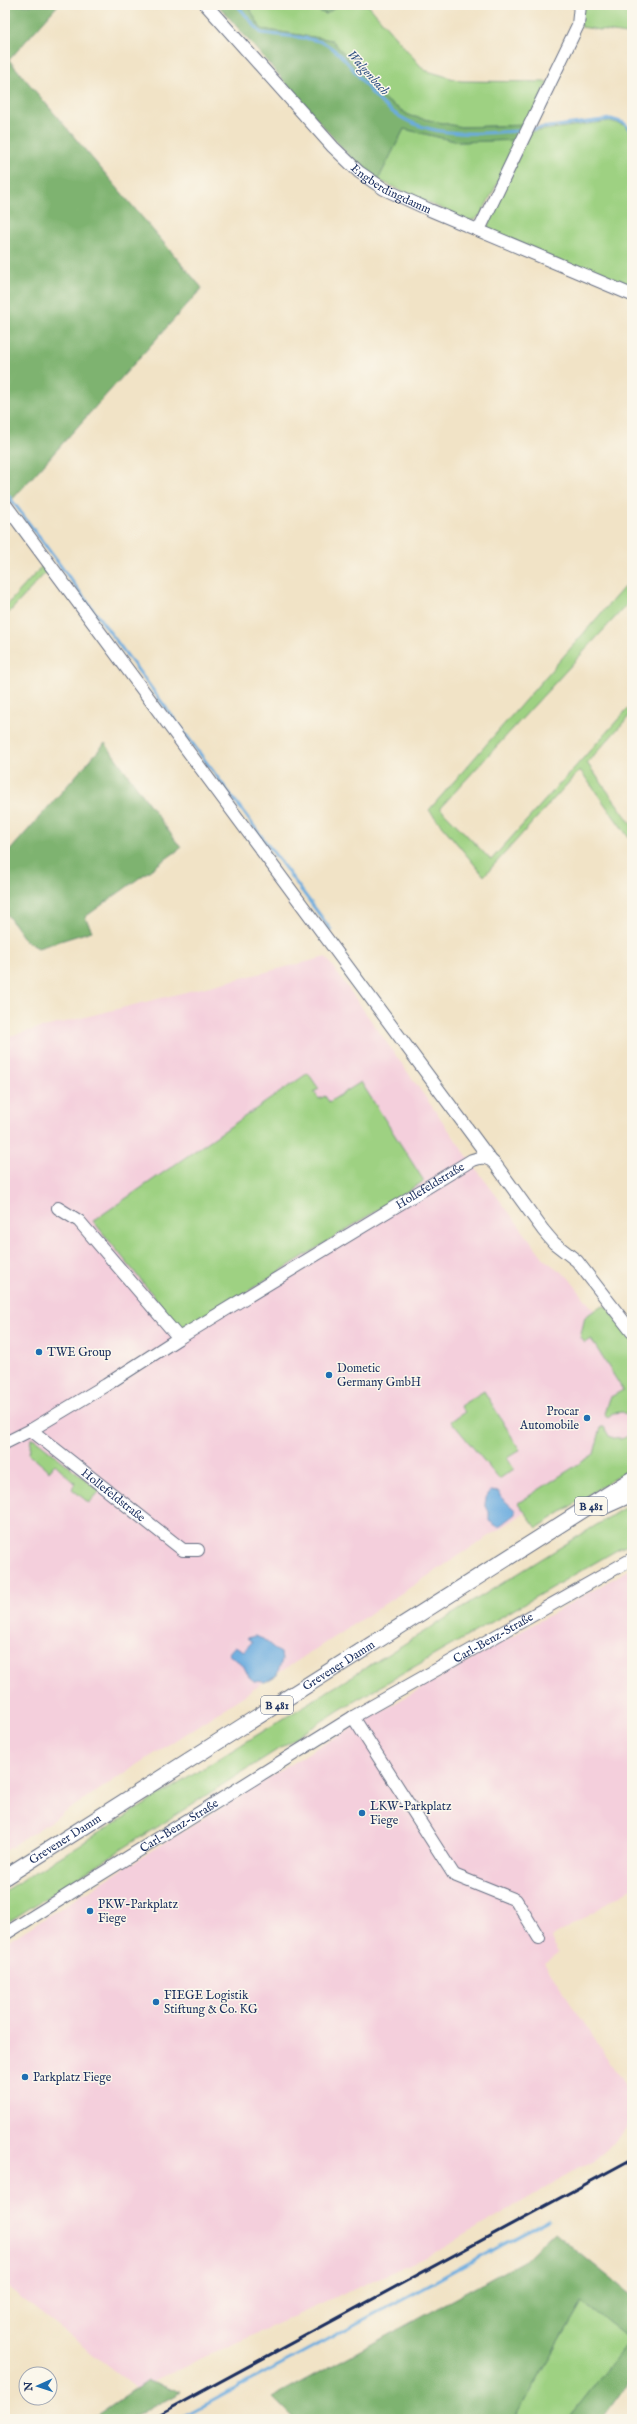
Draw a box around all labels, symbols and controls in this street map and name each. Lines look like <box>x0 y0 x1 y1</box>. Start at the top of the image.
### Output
water label: Walgenbach <box>342 47 393 100</box>
street label: Engberdingdamm <box>347 161 434 218</box>
street label: Hollefeldstraße <box>393 1159 468 1213</box>
place label: TWE Group <box>47 1345 112 1361</box>
marker: TWE Group <box>34 1347 44 1357</box>
place label: Dometic Germany GmbH <box>337 1361 421 1390</box>
marker: Dometic Germany GmbH <box>324 1370 334 1380</box>
place label: Procar Automobile <box>519 1404 580 1433</box>
marker: Procar Automobile <box>582 1413 592 1423</box>
street label: Hollefeldstraße <box>78 1465 149 1526</box>
road number: B 481 <box>575 1497 607 1515</box>
street label: Carl-Benz-Straße <box>451 1609 536 1667</box>
street label: Grevener Damm <box>300 1637 378 1694</box>
road number: B 481 <box>261 1696 293 1714</box>
street label: Carl-Benz-Straße <box>137 1796 222 1856</box>
place label: LKW-Parkplatz Fiege <box>370 1799 452 1828</box>
marker: LKW-Parkplatz Fiege <box>357 1808 367 1818</box>
street label: Grevener Damm <box>26 1811 104 1868</box>
place label: PKW-Parkplatz Fiege <box>98 1897 178 1926</box>
marker: PKW-Parkplatz Fiege <box>85 1906 95 1916</box>
place label: FIEGE Logistik Stiftung & Co. KG <box>164 1988 258 2017</box>
marker: FIEGE Logistik Stiftung & Co. KG <box>151 1997 161 2007</box>
place label: Parkplatz Fiege <box>33 2070 112 2086</box>
marker: Parkplatz Fiege <box>20 2072 30 2082</box>
north arrow <box>18 2366 58 2406</box>
text: N <box>22 2381 36 2393</box>

